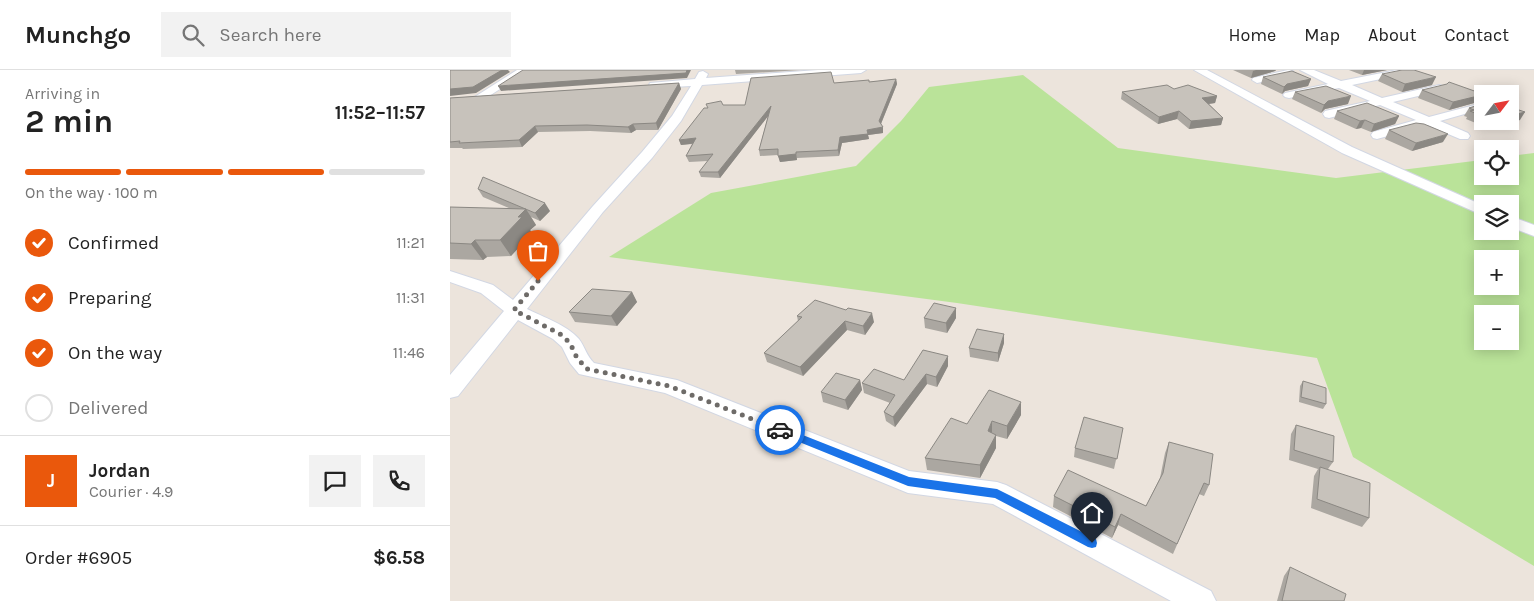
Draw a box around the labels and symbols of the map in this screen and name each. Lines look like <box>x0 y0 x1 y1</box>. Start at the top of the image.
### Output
north arrow <box>1474 85 1519 130</box>
pin <box>517 230 559 281</box>
courier <box>755 405 805 455</box>
pin <box>1071 492 1113 543</box>

